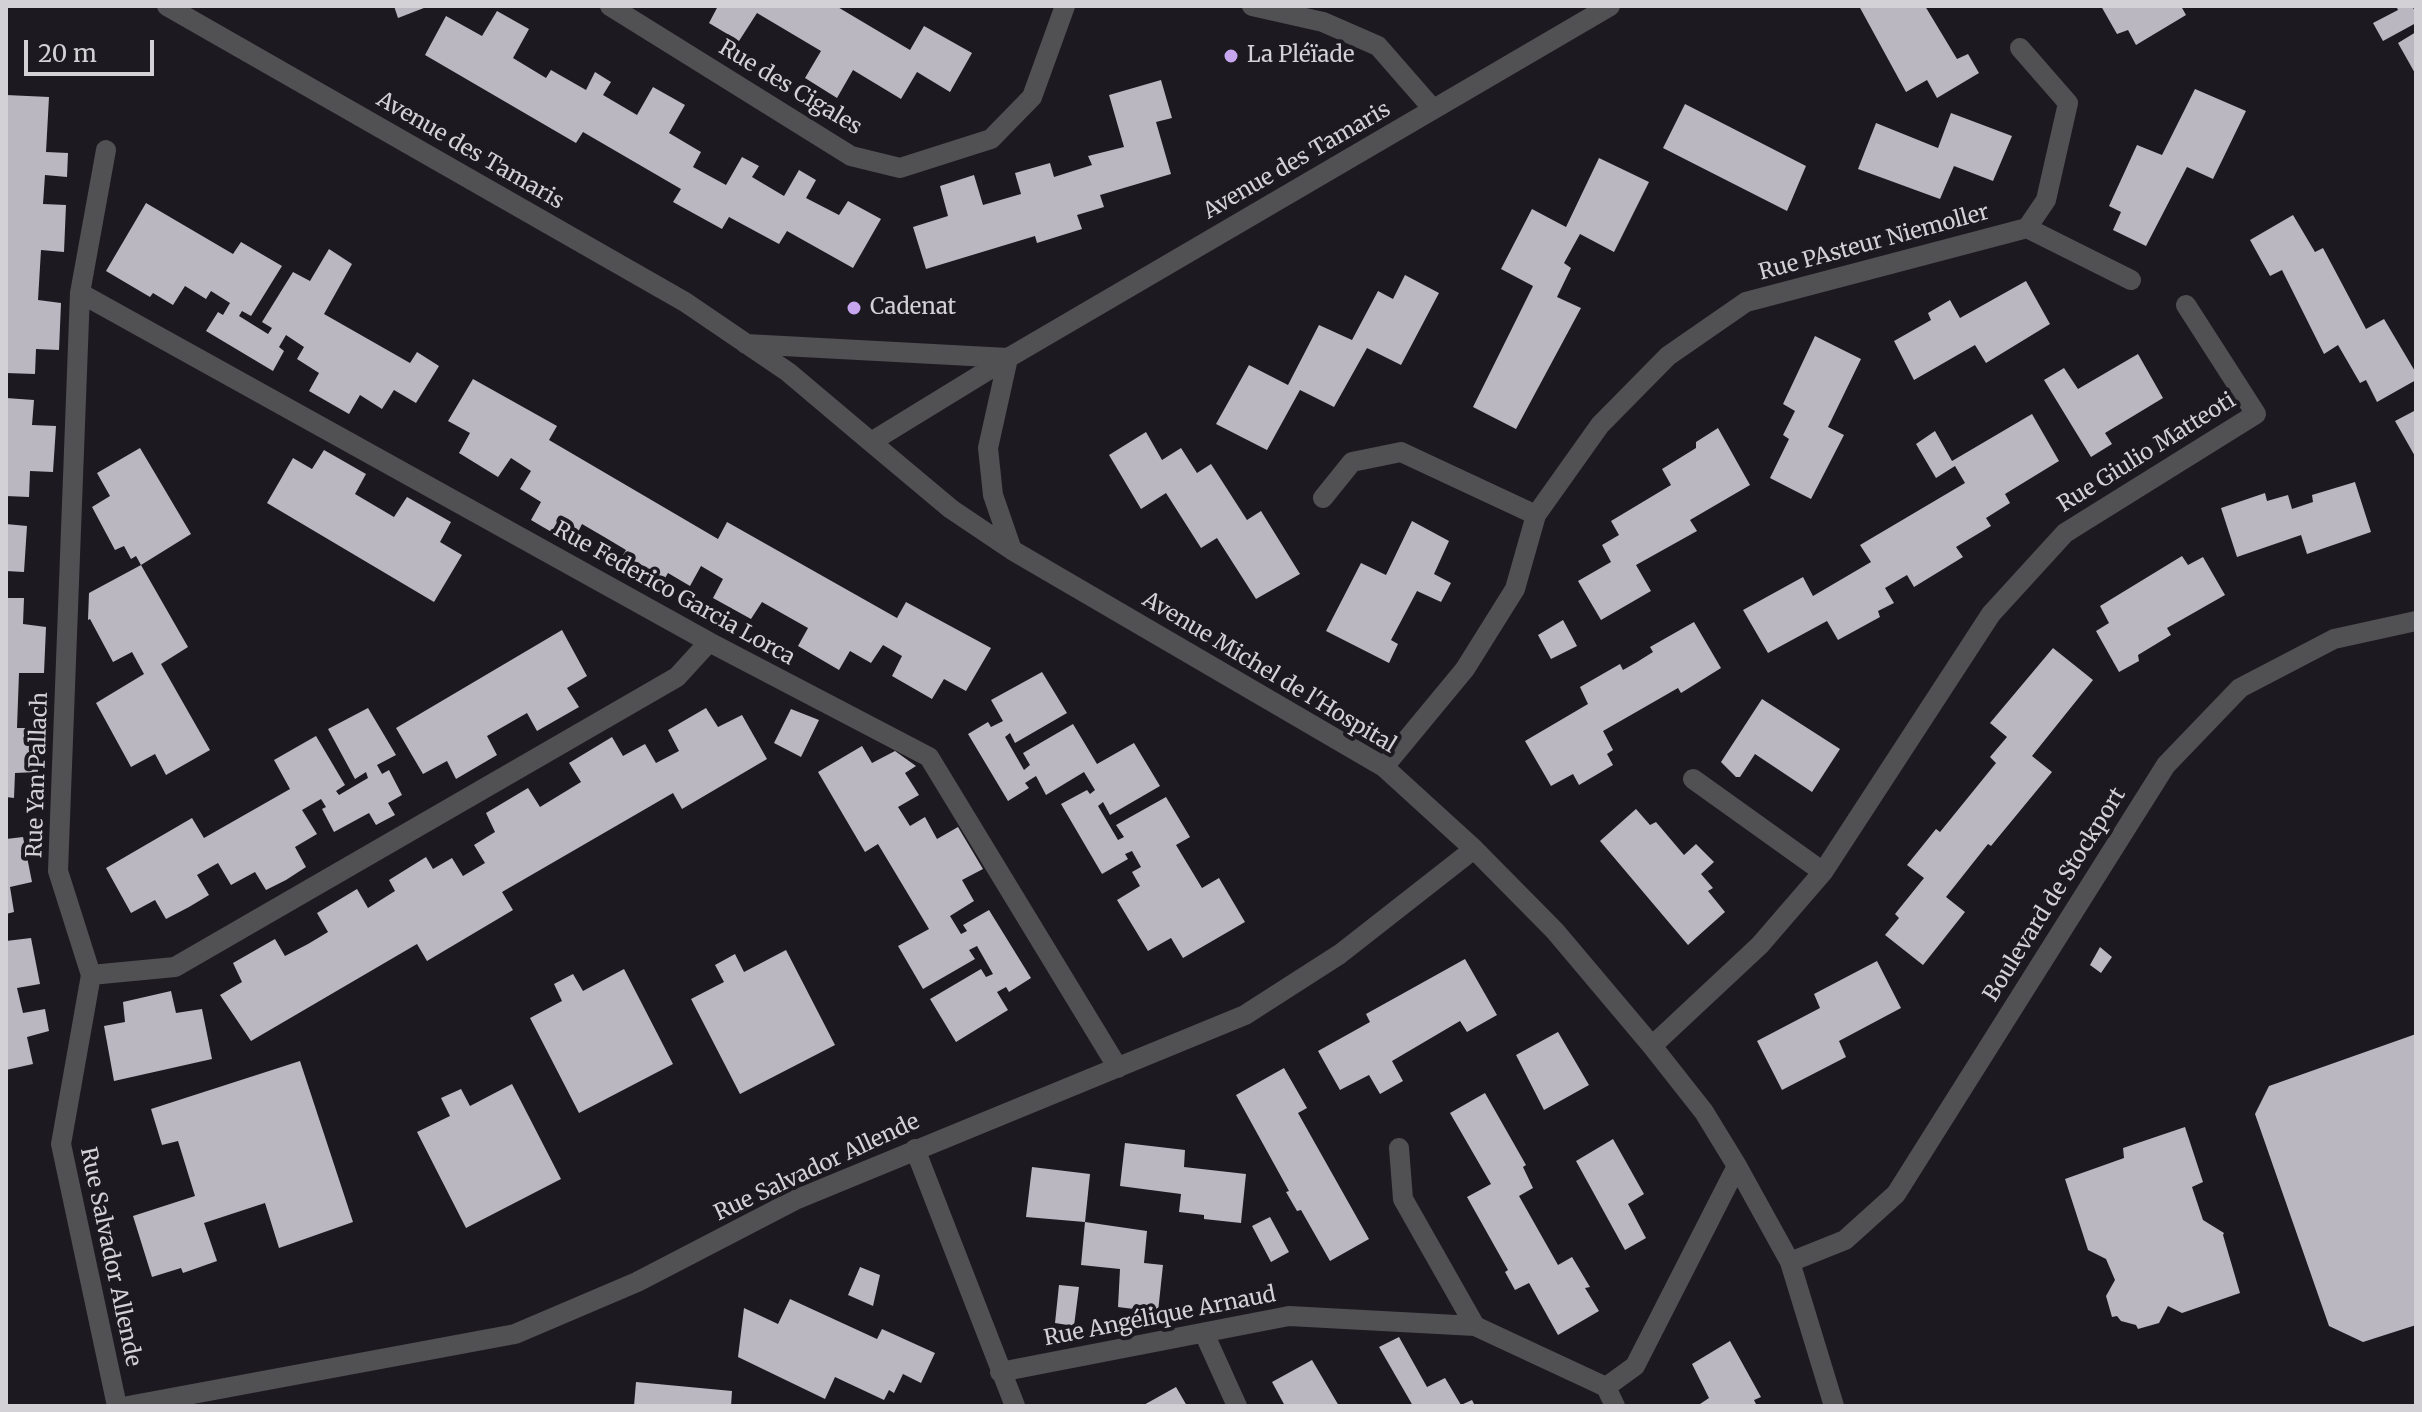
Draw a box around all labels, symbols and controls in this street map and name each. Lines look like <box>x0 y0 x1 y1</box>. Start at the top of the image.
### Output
scale bar <box>28 24 158 74</box>
street label: Rue des Cigales <box>714 35 866 141</box>
text: 20 m <box>38 38 97 69</box>
place label: La Pléïade <box>1247 43 1354 69</box>
marker: La Pléïade <box>1222 47 1240 65</box>
street label: Avenue des Tamaris <box>372 87 568 215</box>
street label: Avenue des Tamaris <box>1199 97 1395 225</box>
street label: Rue PAsteur Niemoller <box>1756 200 1992 286</box>
place label: Cadenat <box>870 295 956 321</box>
marker: Cadenat <box>845 299 863 317</box>
street label: Rue Giulio Matteoti <box>2053 388 2241 518</box>
street label: Rue Federico Garcia Lorca <box>549 517 799 671</box>
street label: Avenue Michel de l'Hospital <box>1138 587 1400 759</box>
street label: Rue Yan Pallach <box>22 691 54 859</box>
street label: Boulevard de Stockport <box>1978 783 2132 1007</box>
street label: Rue Salvador Allende <box>710 1109 924 1227</box>
street label: Rue Salvador Allende <box>74 1145 146 1369</box>
street label: Rue Angélique Arnaud <box>1042 1282 1278 1352</box>

